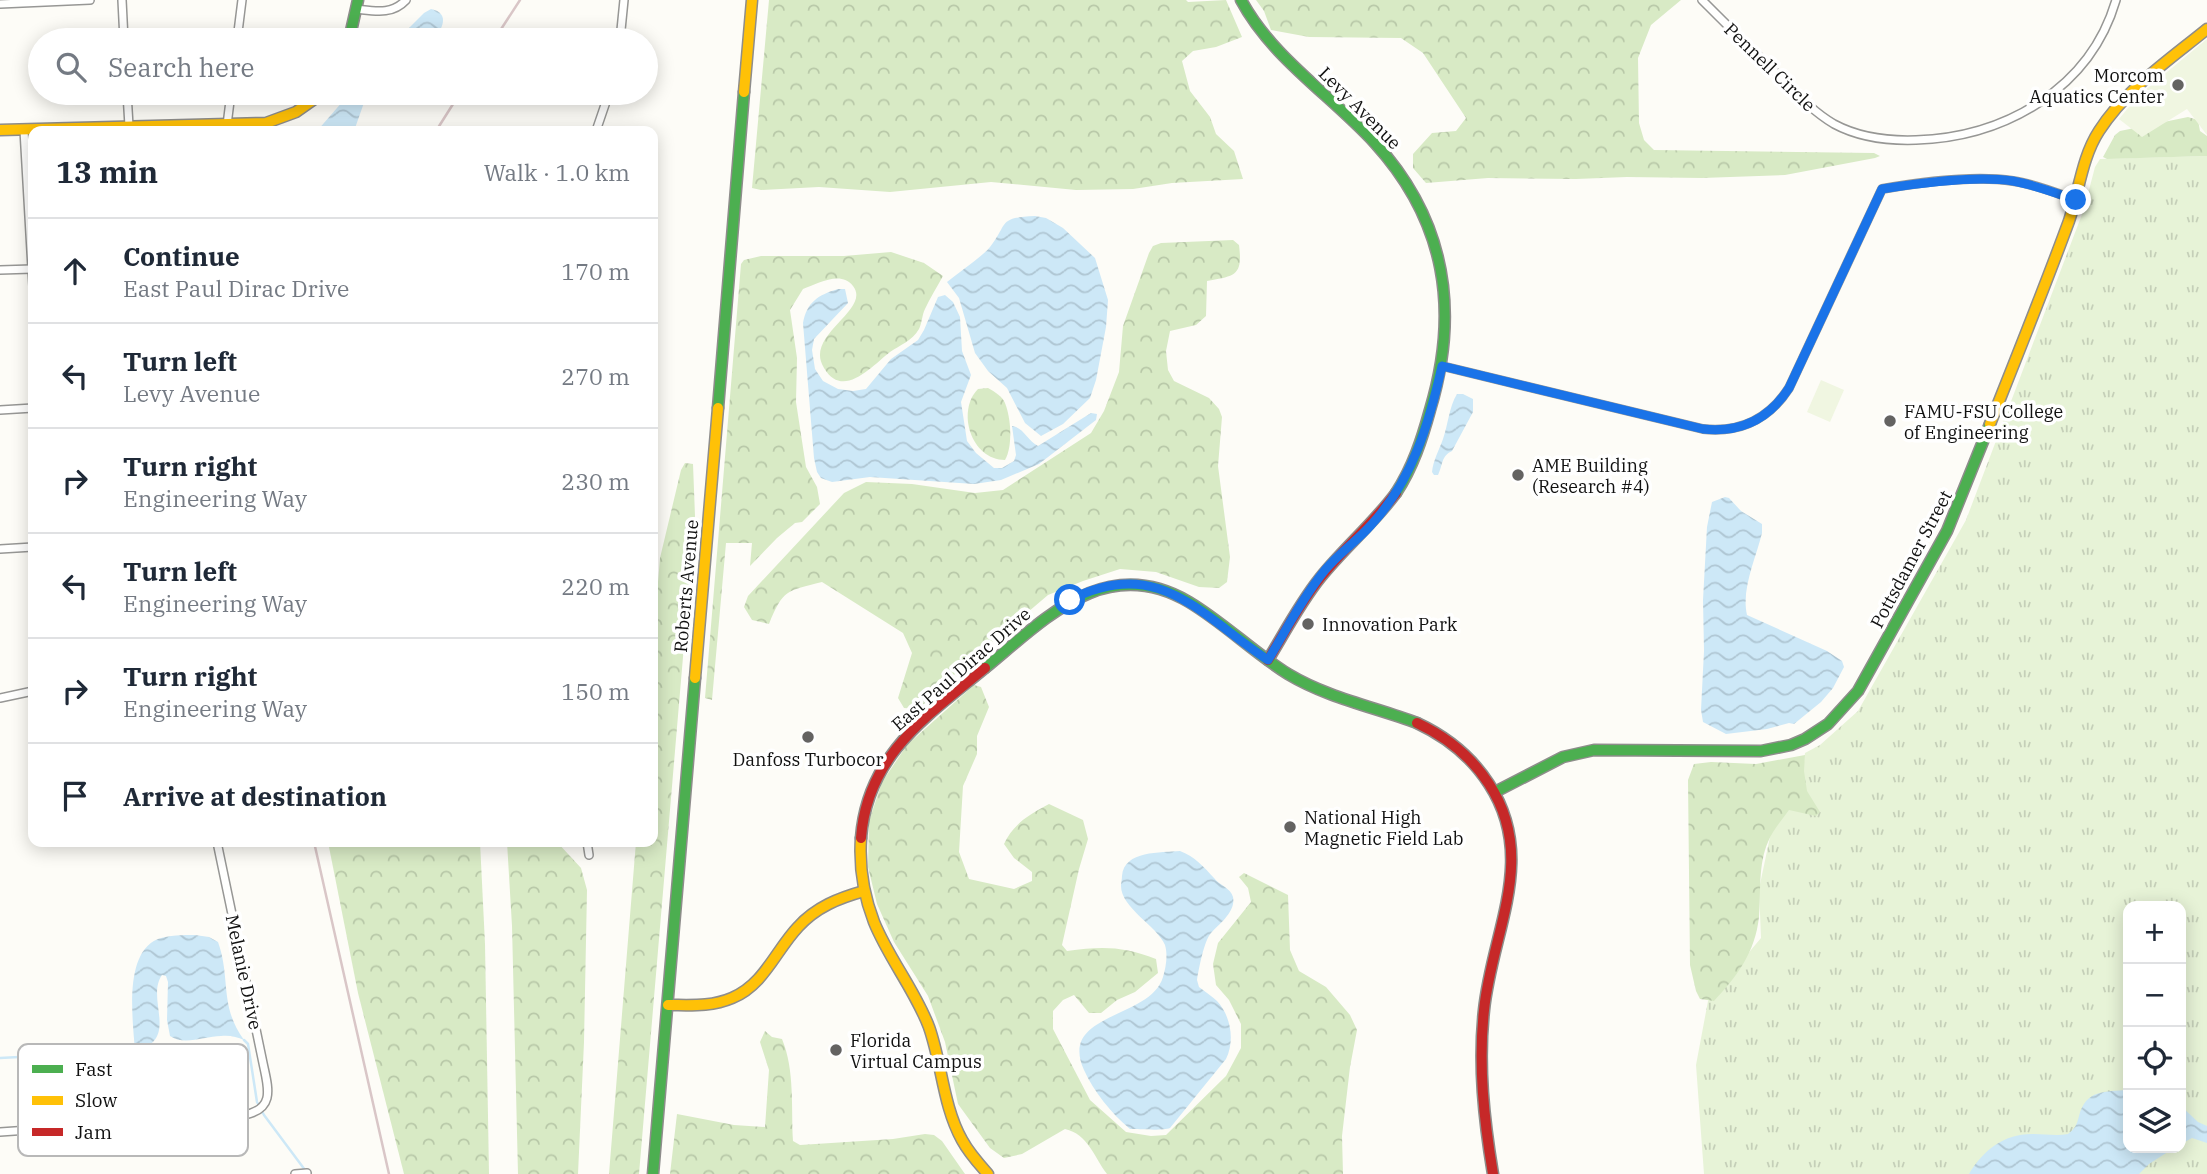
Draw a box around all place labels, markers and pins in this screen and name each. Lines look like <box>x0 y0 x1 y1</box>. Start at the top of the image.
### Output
place label: Morcom Aquatics Center <box>2029 64 2164 108</box>
marker: Morcom Aquatics Center <box>2170 77 2186 93</box>
place label: FAMU-FSU College of Engineering <box>1904 400 2063 444</box>
marker: FAMU-FSU College of Engineering <box>1882 413 1898 429</box>
place label: AME Building (Research #4) <box>1532 454 1650 498</box>
marker: AME Building (Research #4) <box>1510 467 1526 483</box>
place label: Innovation Park <box>1322 613 1458 636</box>
marker: Innovation Park <box>1300 616 1316 632</box>
marker: Danfoss Turbocor <box>800 729 816 745</box>
place label: Danfoss Turbocor <box>733 748 883 771</box>
place label: National High Magnetic Field Lab <box>1304 806 1464 850</box>
marker: National High Magnetic Field Lab <box>1282 819 1298 835</box>
place label: Florida Virtual Campus <box>850 1029 982 1073</box>
marker: Florida Virtual Campus <box>828 1042 844 1058</box>

